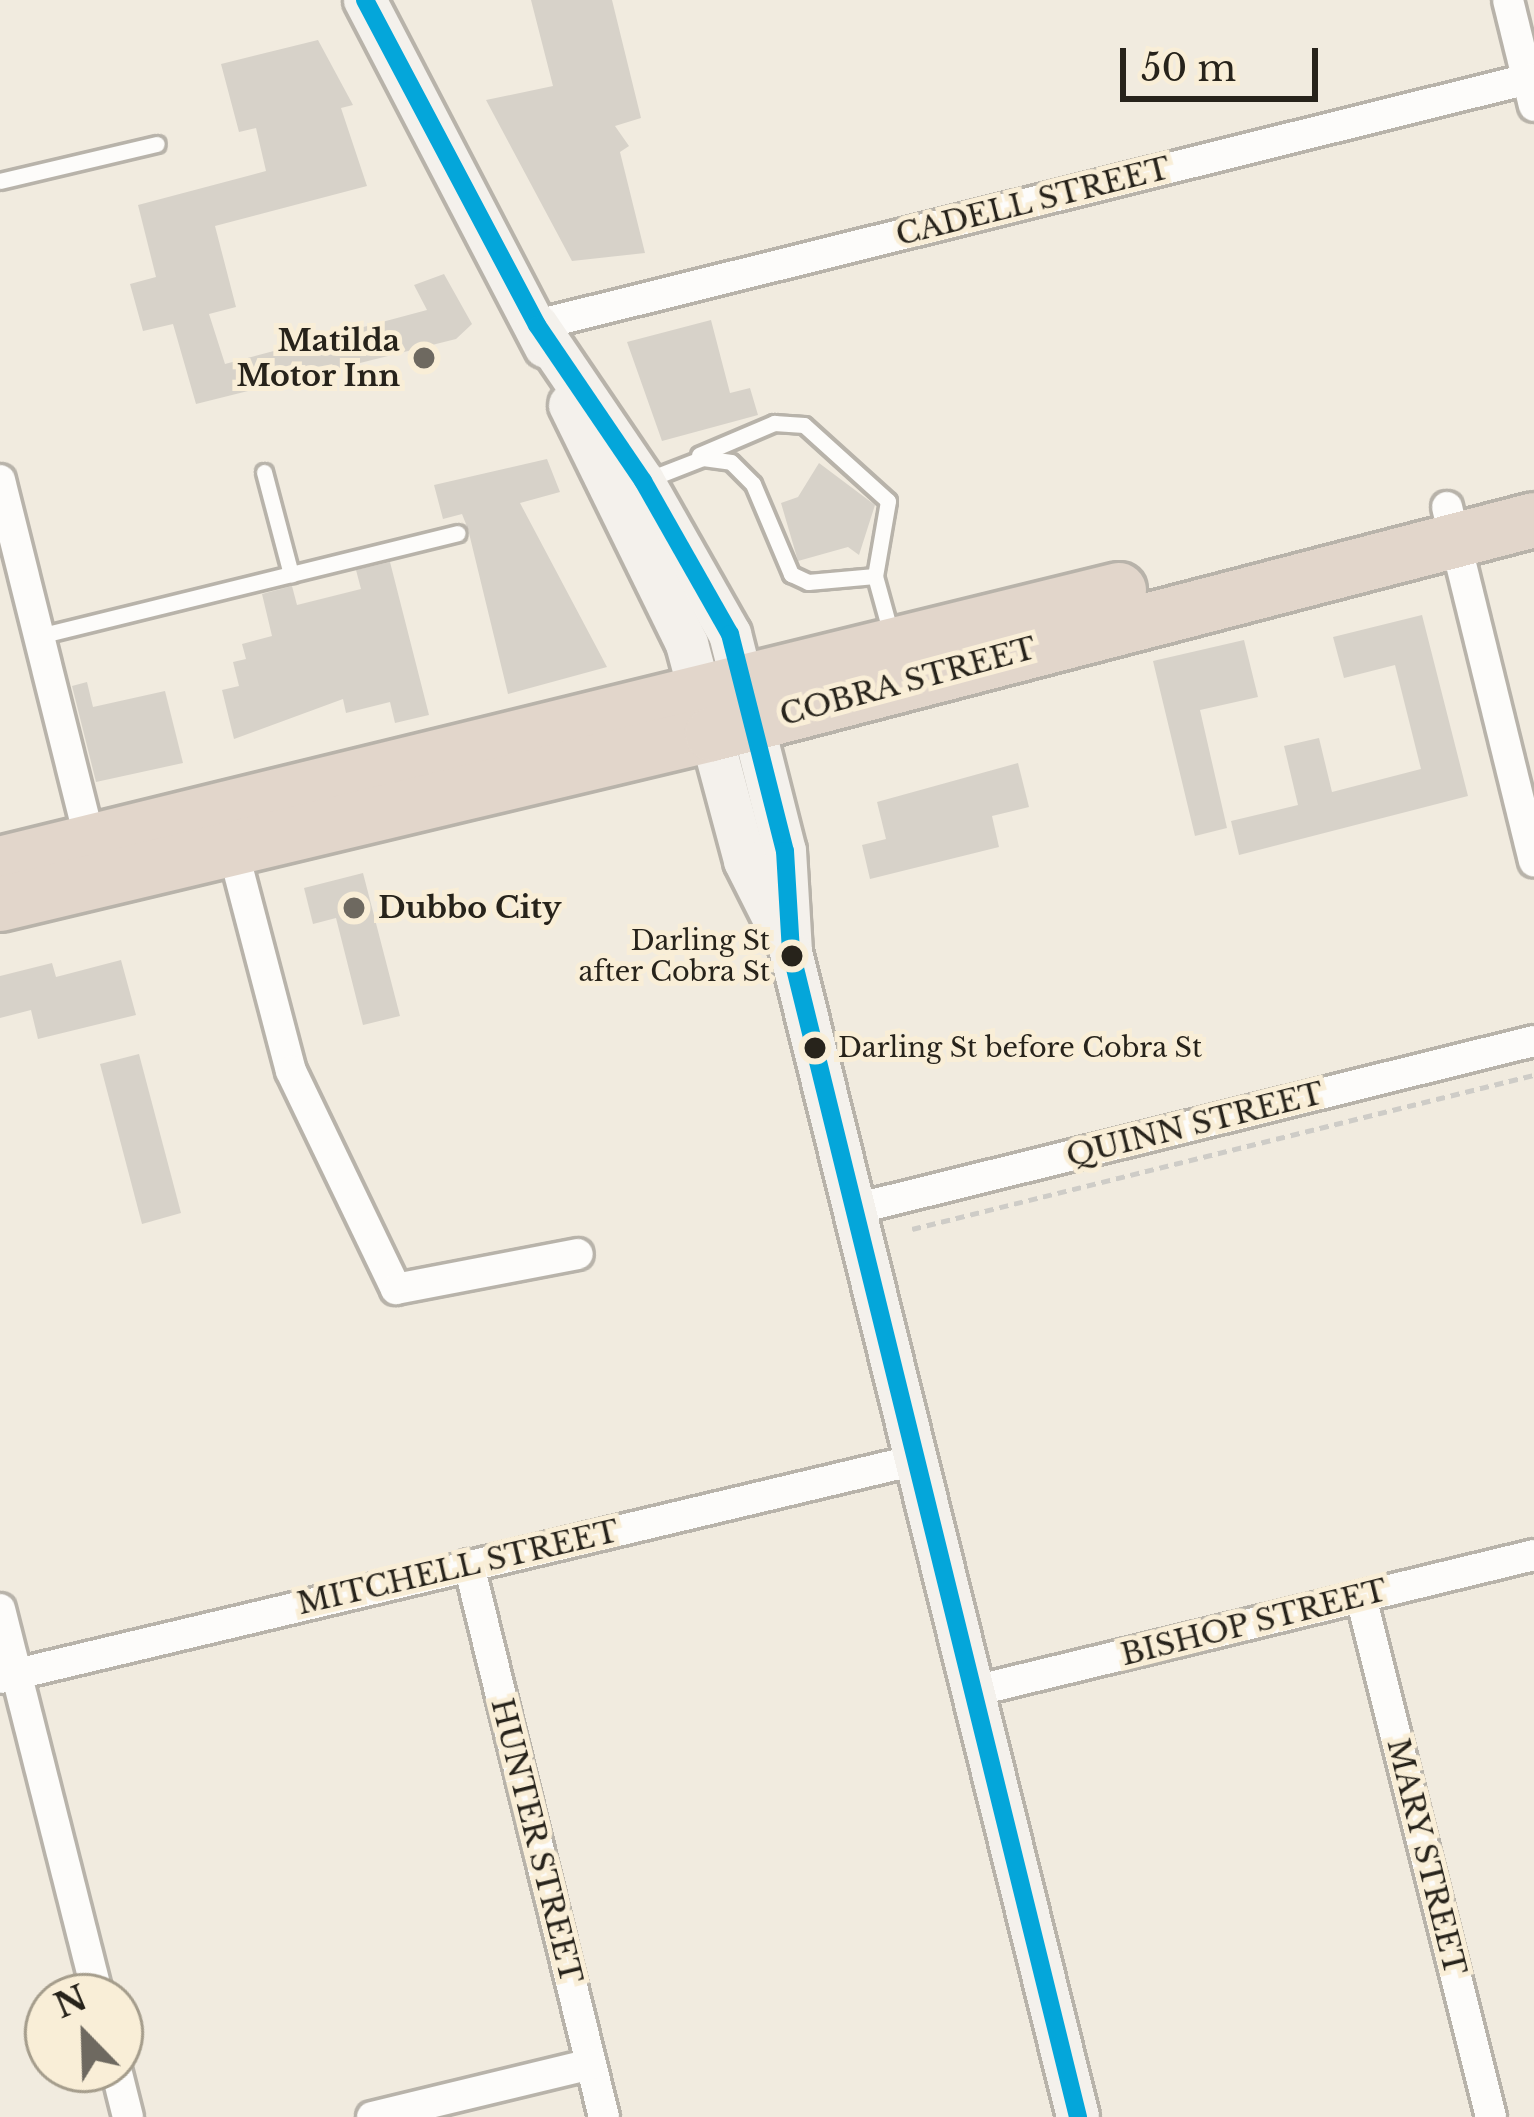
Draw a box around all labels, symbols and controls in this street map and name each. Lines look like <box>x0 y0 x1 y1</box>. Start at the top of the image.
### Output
scale bar <box>1126 24 1324 98</box>
text: 50 m <box>1141 46 1236 91</box>
street label: CADELL STREET <box>892 150 1174 254</box>
place label: Matilda Motor Inn <box>236 323 400 394</box>
marker: Matilda Motor Inn <box>411 345 437 371</box>
street label: COBRA STREET <box>775 630 1041 734</box>
place label: Dubbo City <box>378 890 561 926</box>
marker: Dubbo City <box>341 895 367 921</box>
place label: Darling St after Cobra St <box>578 924 770 987</box>
marker: Darling St after Cobra St <box>781 945 803 967</box>
place label: Darling St before Cobra St <box>838 1032 1203 1064</box>
marker: Darling St before Cobra St <box>804 1037 826 1059</box>
street label: QUINN STREET <box>1063 1076 1327 1174</box>
street label: MITCHELL STREET <box>293 1513 623 1623</box>
street label: BISHOP STREET <box>1117 1572 1391 1674</box>
street label: HUNTER STREET <box>483 1694 589 1988</box>
street label: MARY STREET <box>1379 1734 1473 1980</box>
north arrow <box>24 1973 144 2093</box>
text: N <box>49 1977 93 2027</box>

